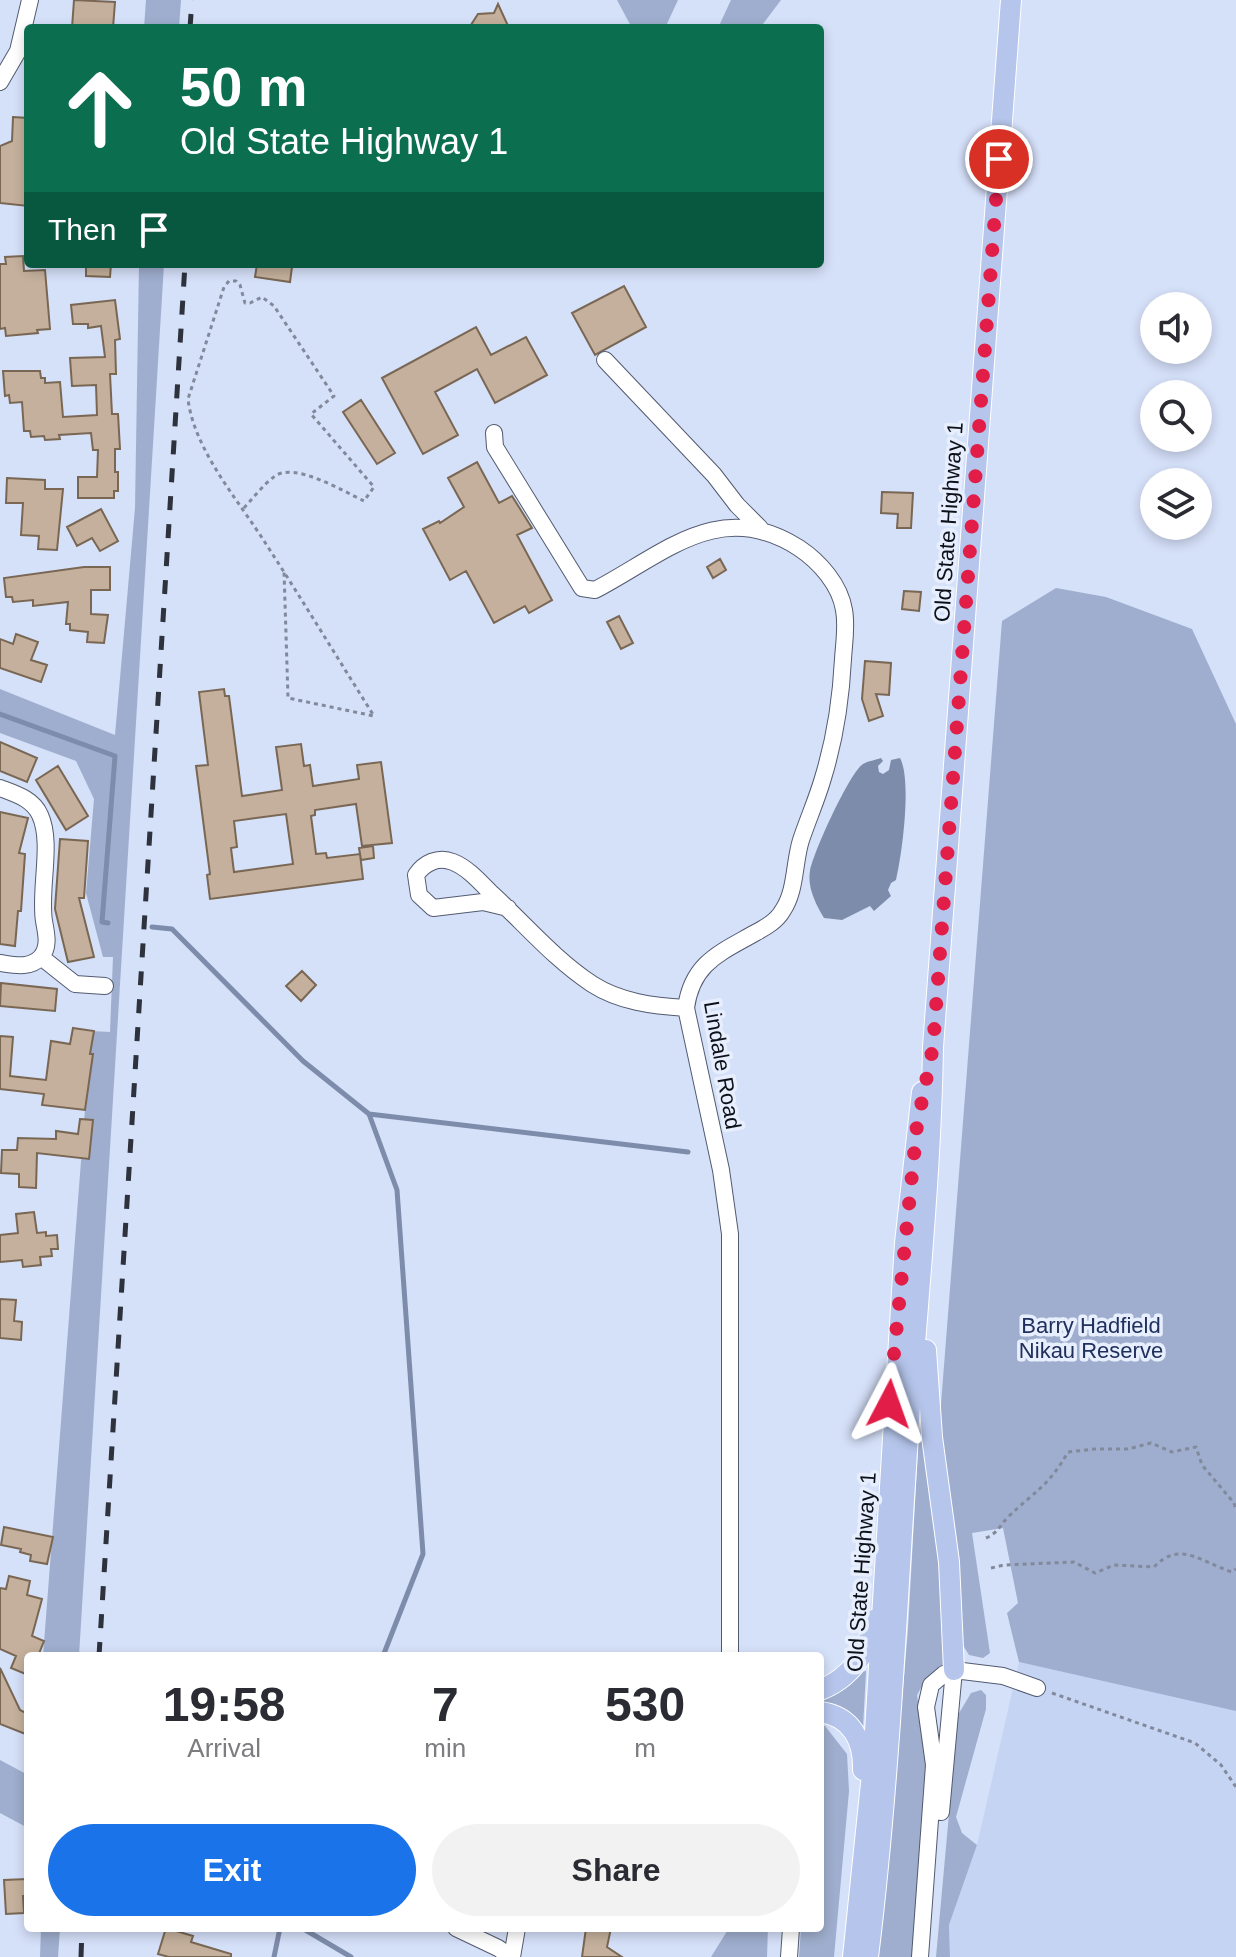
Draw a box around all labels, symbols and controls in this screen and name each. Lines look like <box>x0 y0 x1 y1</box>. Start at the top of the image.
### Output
text: 50 m <box>180 55 308 118</box>
icon: ahead <box>48 56 152 160</box>
text: Old State Highway 1 <box>180 121 508 162</box>
pin <box>965 125 1033 193</box>
icon: arrive <box>977 137 1021 181</box>
icon: arrive <box>132 208 176 252</box>
text: Then <box>48 213 116 246</box>
map controls <box>1140 292 1212 540</box>
button: sound <box>1140 292 1212 364</box>
button: search <box>1140 380 1212 452</box>
street label: Old State Highway 1 <box>929 421 968 623</box>
button: layers <box>1140 468 1212 540</box>
street label: Lindale Road <box>699 999 746 1131</box>
park label: Barry Hadfield Nikau Reserve <box>1019 1313 1163 1363</box>
position arrow <box>847 1362 931 1446</box>
street label: Old State Highway 1 <box>842 1471 881 1673</box>
text: 19:58 <box>163 1678 286 1731</box>
text: 7 <box>432 1678 459 1731</box>
text: 530 <box>605 1678 685 1731</box>
text: Arrival <box>187 1733 261 1763</box>
text: min <box>424 1733 466 1763</box>
text: m <box>634 1733 656 1763</box>
button: Exit <box>48 1824 416 1916</box>
button: Share <box>432 1824 800 1916</box>

